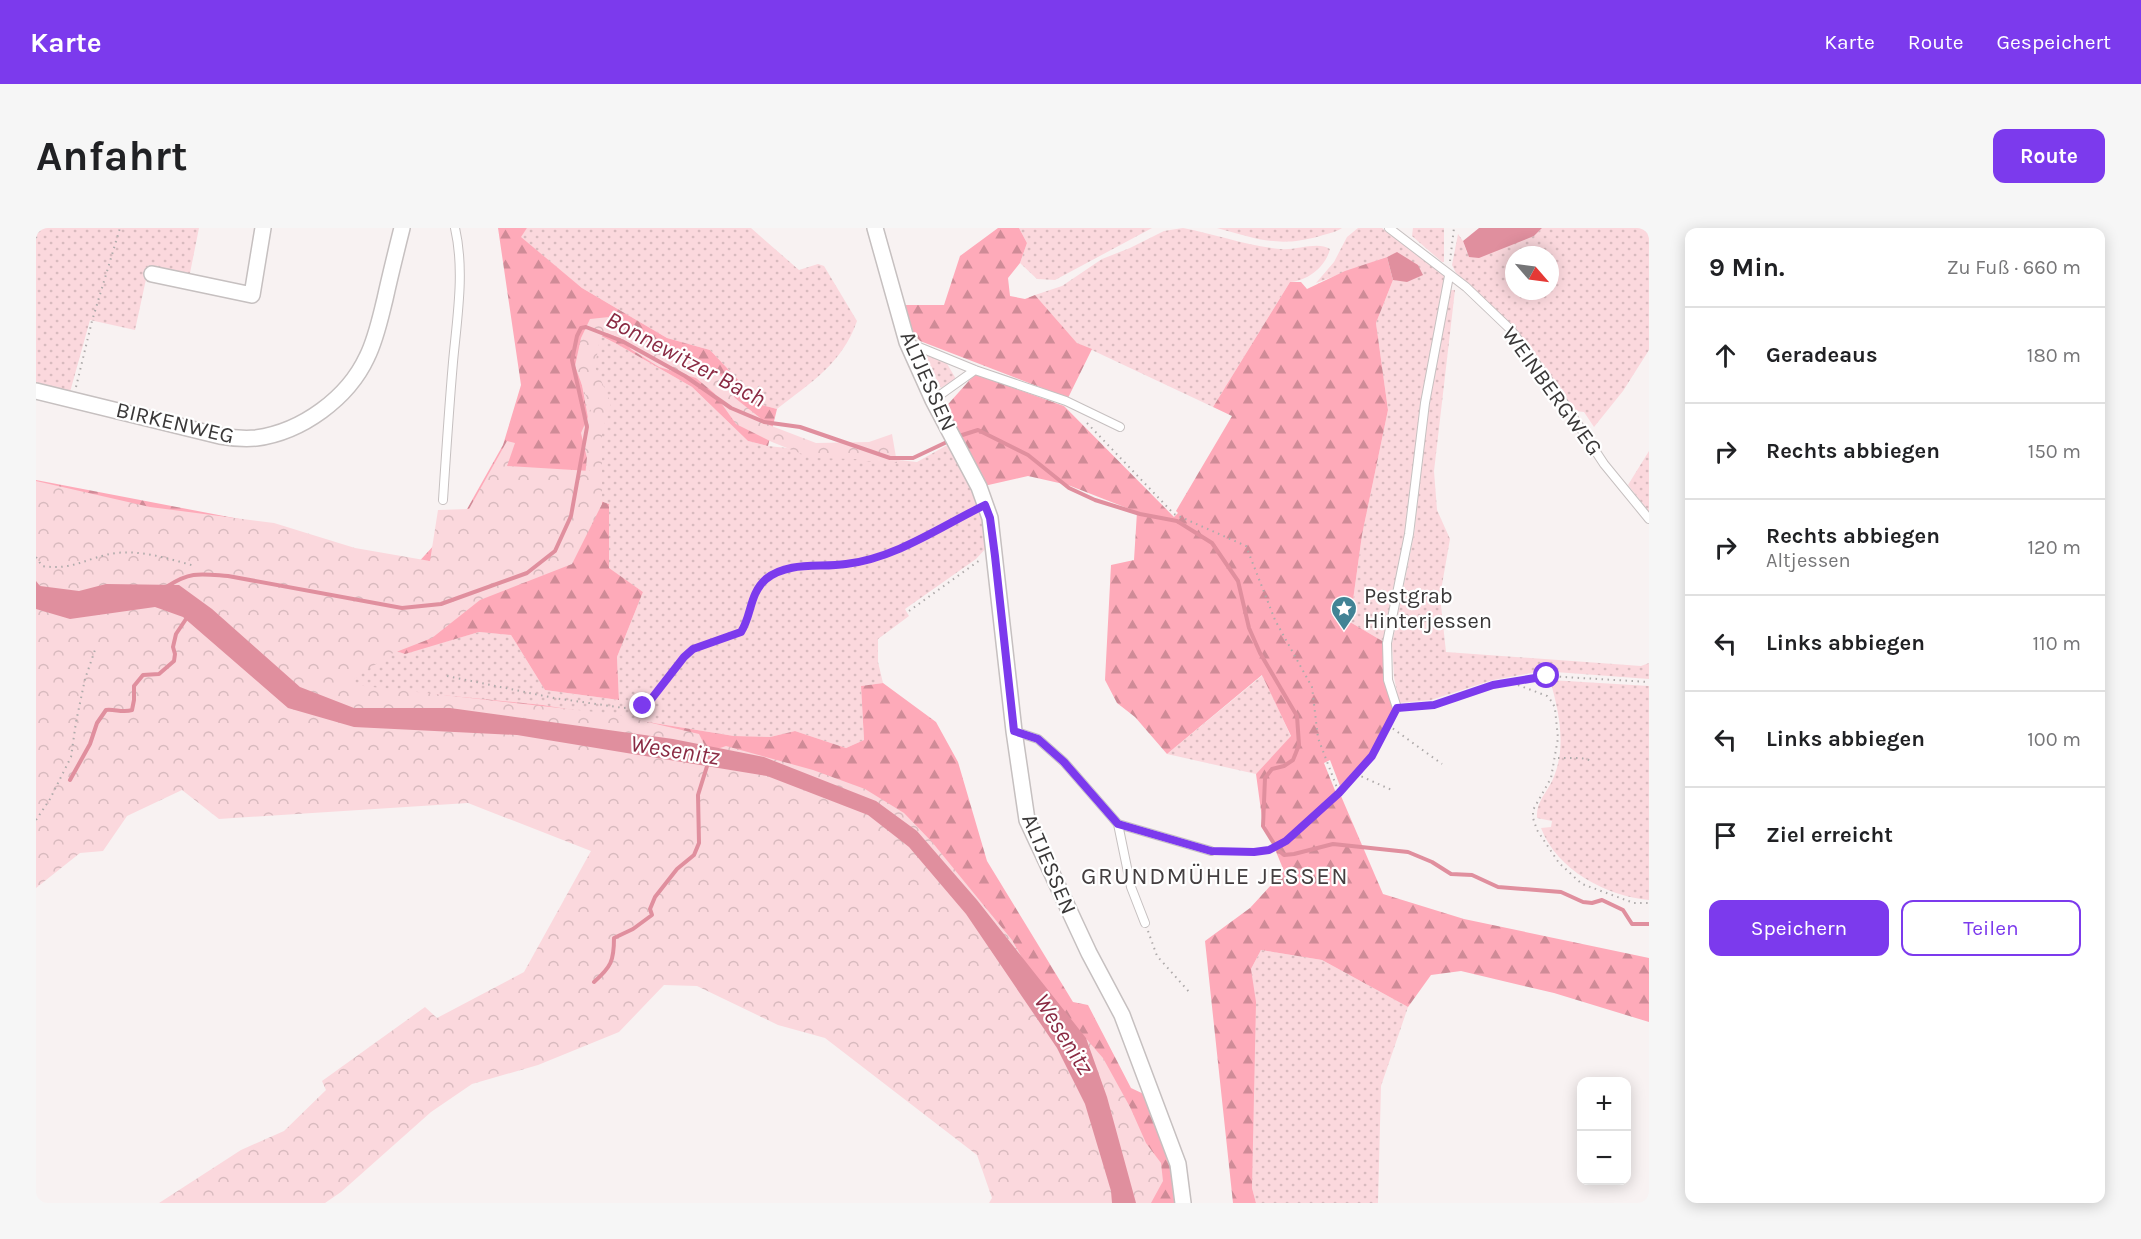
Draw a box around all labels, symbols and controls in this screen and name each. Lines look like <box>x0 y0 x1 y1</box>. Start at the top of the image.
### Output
text: Karte <box>30 26 102 59</box>
text: Karte <box>1824 30 1875 54</box>
text: Route <box>1908 30 1964 54</box>
text: Gespeichert <box>1997 30 2111 54</box>
button: Route <box>1993 129 2105 183</box>
text: Anfahrt <box>36 131 188 181</box>
north arrow <box>1505 246 1559 300</box>
text: 9 Min. <box>1709 252 1785 283</box>
text: Zu Fuß · 660 m <box>1947 256 2081 279</box>
water label: Bonnewitzer Bach <box>601 305 771 413</box>
street label: WEINBERGWEG <box>1496 321 1608 461</box>
street label: ALTJESSEN <box>894 327 962 435</box>
icon: ahead <box>1709 339 1742 372</box>
text: Geradeaus <box>1766 342 1878 368</box>
text: 180 m <box>2027 344 2081 367</box>
street label: BIRKENWEG <box>113 397 237 449</box>
icon: right <box>1709 435 1742 468</box>
text: Rechts abbiegen <box>1766 438 1940 464</box>
text: 150 m <box>2028 440 2081 463</box>
text: Rechts abbiegen <box>1766 523 1940 549</box>
icon: right <box>1709 531 1742 564</box>
text: 120 m <box>2027 536 2081 559</box>
text: Altjessen <box>1766 549 1851 572</box>
place label: Pestgrab Hinterjessen <box>1364 583 1492 634</box>
place icon: Pestgrab Hinterjessen <box>1329 594 1359 632</box>
icon: left <box>1709 627 1742 660</box>
text: Links abbiegen <box>1766 630 1925 656</box>
text: 110 m <box>2032 632 2081 655</box>
route start <box>1533 662 1559 688</box>
route end <box>629 692 655 718</box>
icon: left <box>1709 723 1742 756</box>
text: Links abbiegen <box>1766 726 1925 752</box>
text: 100 m <box>2027 728 2081 751</box>
water label: Wesenitz <box>628 729 722 771</box>
street label: ALTJESSEN <box>1016 810 1082 918</box>
icon: arrive <box>1709 819 1742 852</box>
text: Ziel erreicht <box>1766 822 1893 848</box>
district label: GRUNDMÜHLE JESSEN <box>1081 862 1349 890</box>
button: Speichern <box>1709 900 1889 956</box>
button: Teilen <box>1901 900 2081 956</box>
water label: Wesenitz <box>1028 988 1100 1080</box>
map controls <box>1577 1077 1631 1185</box>
button: + <box>1577 1077 1631 1131</box>
button: − <box>1577 1131 1631 1185</box>

